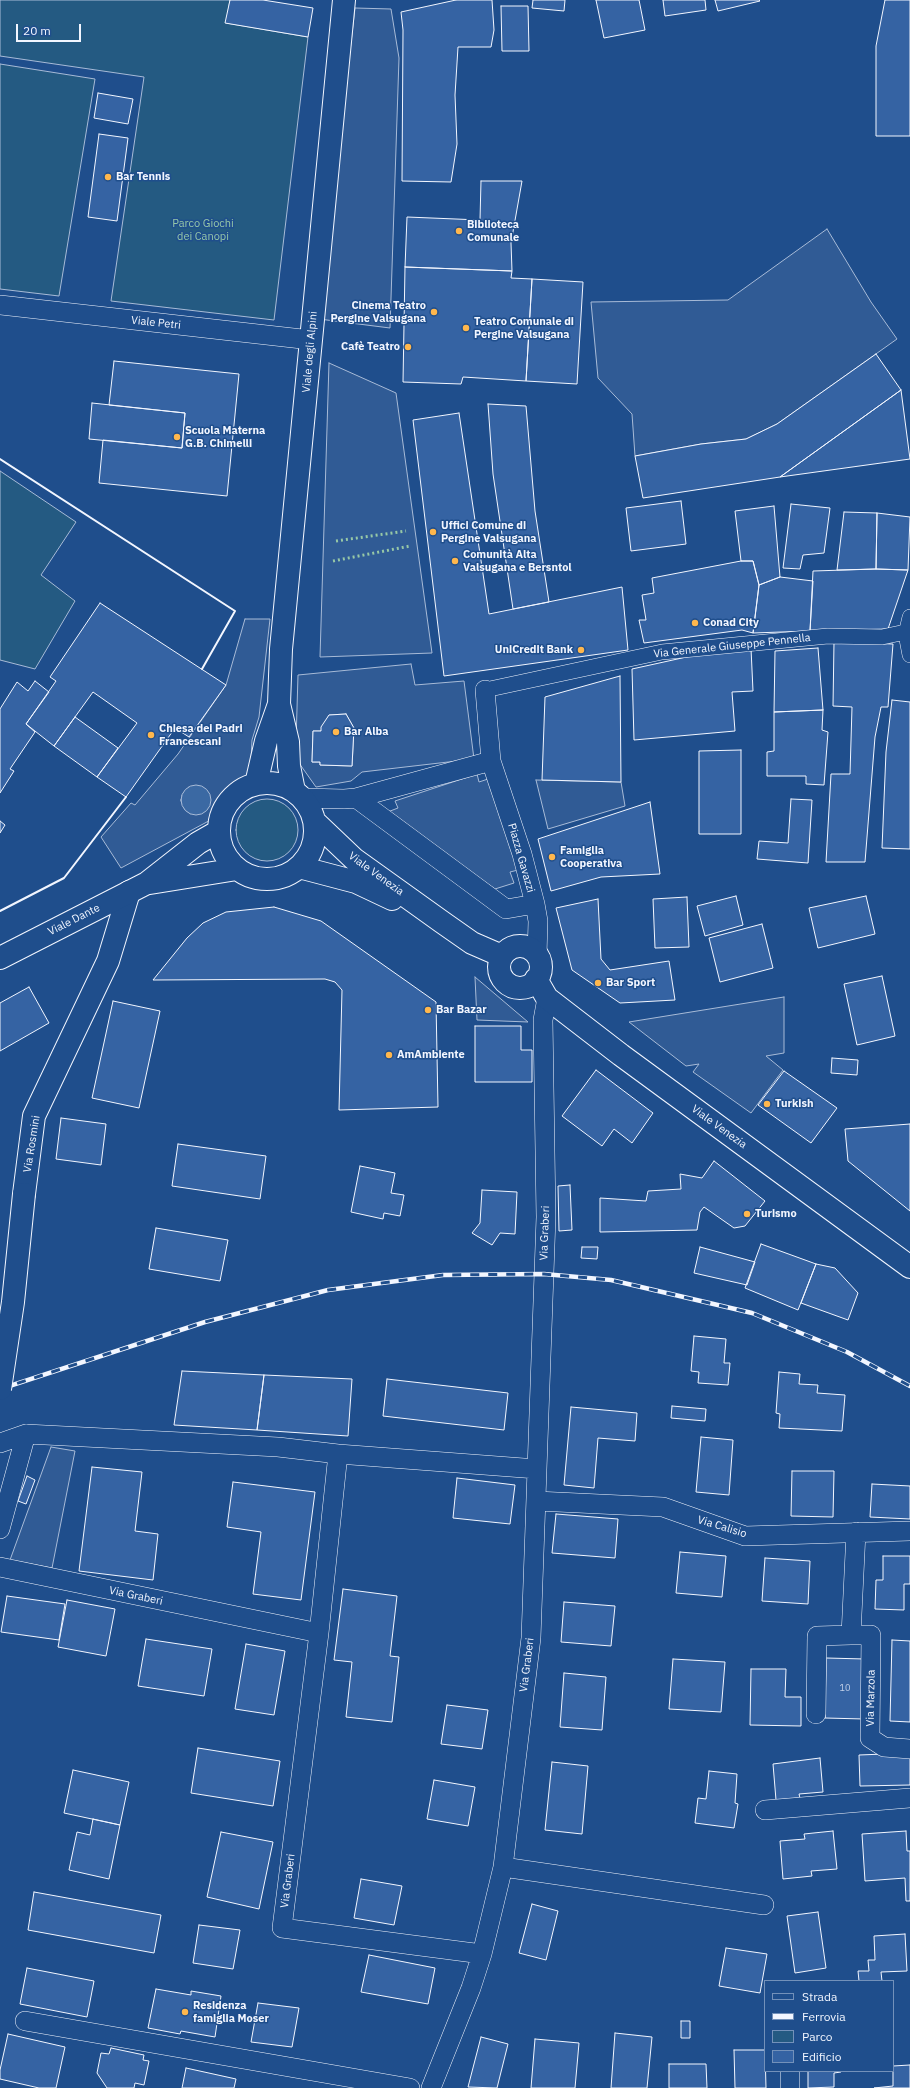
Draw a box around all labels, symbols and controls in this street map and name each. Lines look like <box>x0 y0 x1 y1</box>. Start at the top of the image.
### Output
scale bar <box>18 16 83 42</box>
text: 20 m <box>23 23 51 38</box>
place label: Bar Tennis <box>116 170 170 184</box>
marker: Bar Tennis <box>103 172 113 182</box>
park label: Parco Giochi dei Canopi <box>172 217 234 243</box>
place label: Biblioteca Comunale <box>467 218 519 244</box>
marker: Biblioteca Comunale <box>454 226 464 236</box>
place label: Cinema Teatro Pergine Valsugana <box>330 299 426 325</box>
marker: Cinema Teatro Pergine Valsugana <box>429 307 439 317</box>
street label: Viale degli Alpini <box>300 311 320 393</box>
street label: Viale Petri <box>130 314 182 332</box>
place label: Teatro Comunale di Pergine Valsugana <box>474 315 574 341</box>
marker: Teatro Comunale di Pergine Valsugana <box>461 323 471 333</box>
place label: Cafè Teatro <box>341 340 400 354</box>
marker: Cafè Teatro <box>403 342 413 352</box>
place label: Scuola Materna G.B. Chimelli <box>185 424 265 450</box>
marker: Scuola Materna G.B. Chimelli <box>172 432 182 442</box>
place label: Uffici Comune di Pergine Valsugana <box>441 519 537 545</box>
marker: Uffici Comune di Pergine Valsugana <box>428 527 438 537</box>
place label: Comunità Alta Valsugana e Bersntol <box>463 548 572 574</box>
marker: Comunità Alta Valsugana e Bersntol <box>450 556 460 566</box>
place label: Conad City <box>703 616 759 630</box>
marker: Conad City <box>690 618 700 628</box>
street label: Via Generale Giuseppe Pennella <box>653 631 811 661</box>
place label: UniCredit Bank <box>495 643 573 657</box>
marker: UniCredit Bank <box>576 645 586 655</box>
place label: Chiesa dei Padri Francescani <box>159 722 243 748</box>
place label: Bar Alba <box>344 725 388 739</box>
marker: Bar Alba <box>331 727 341 737</box>
marker: Chiesa dei Padri Francescani <box>146 730 156 740</box>
street label: Piazza Gavazzi <box>505 822 537 894</box>
place label: Famiglia Cooperativa <box>560 844 622 870</box>
street label: Viale Venezia <box>346 849 406 899</box>
marker: Famiglia Cooperativa <box>547 852 557 862</box>
street label: Viale Dante <box>46 901 102 939</box>
place label: Bar Sport <box>606 976 655 990</box>
marker: Bar Sport <box>593 978 603 988</box>
place label: Bar Bazar <box>436 1003 487 1017</box>
marker: Bar Bazar <box>423 1005 433 1015</box>
place label: AmAmbiente <box>397 1048 465 1062</box>
marker: AmAmbiente <box>384 1050 394 1060</box>
place label: Turkish <box>775 1097 814 1111</box>
marker: Turkish <box>762 1099 772 1109</box>
street label: Viale Venezia <box>689 1102 749 1152</box>
street label: Via Rosmini <box>21 1114 43 1174</box>
street label: Via Graberi <box>537 1205 553 1261</box>
place label: Turismo <box>755 1207 797 1221</box>
marker: Turismo <box>742 1209 752 1219</box>
street label: Via Calisio <box>696 1513 748 1541</box>
street label: Via Graberi <box>108 1584 164 1608</box>
street label: Via Graberi <box>517 1637 537 1693</box>
street label: Via Marzola <box>864 1669 878 1727</box>
house number: 10 <box>840 1683 850 1693</box>
street label: Via Graberi <box>278 1853 298 1909</box>
legend <box>764 1980 894 2072</box>
text: Strada <box>802 1989 837 2004</box>
place label: Residenza famiglia Moser <box>193 1999 269 2025</box>
marker: Residenza famiglia Moser <box>180 2007 190 2017</box>
text: Ferrovia <box>802 2009 846 2024</box>
text: Parco <box>802 2029 833 2044</box>
text: Edificio <box>802 2049 841 2064</box>

